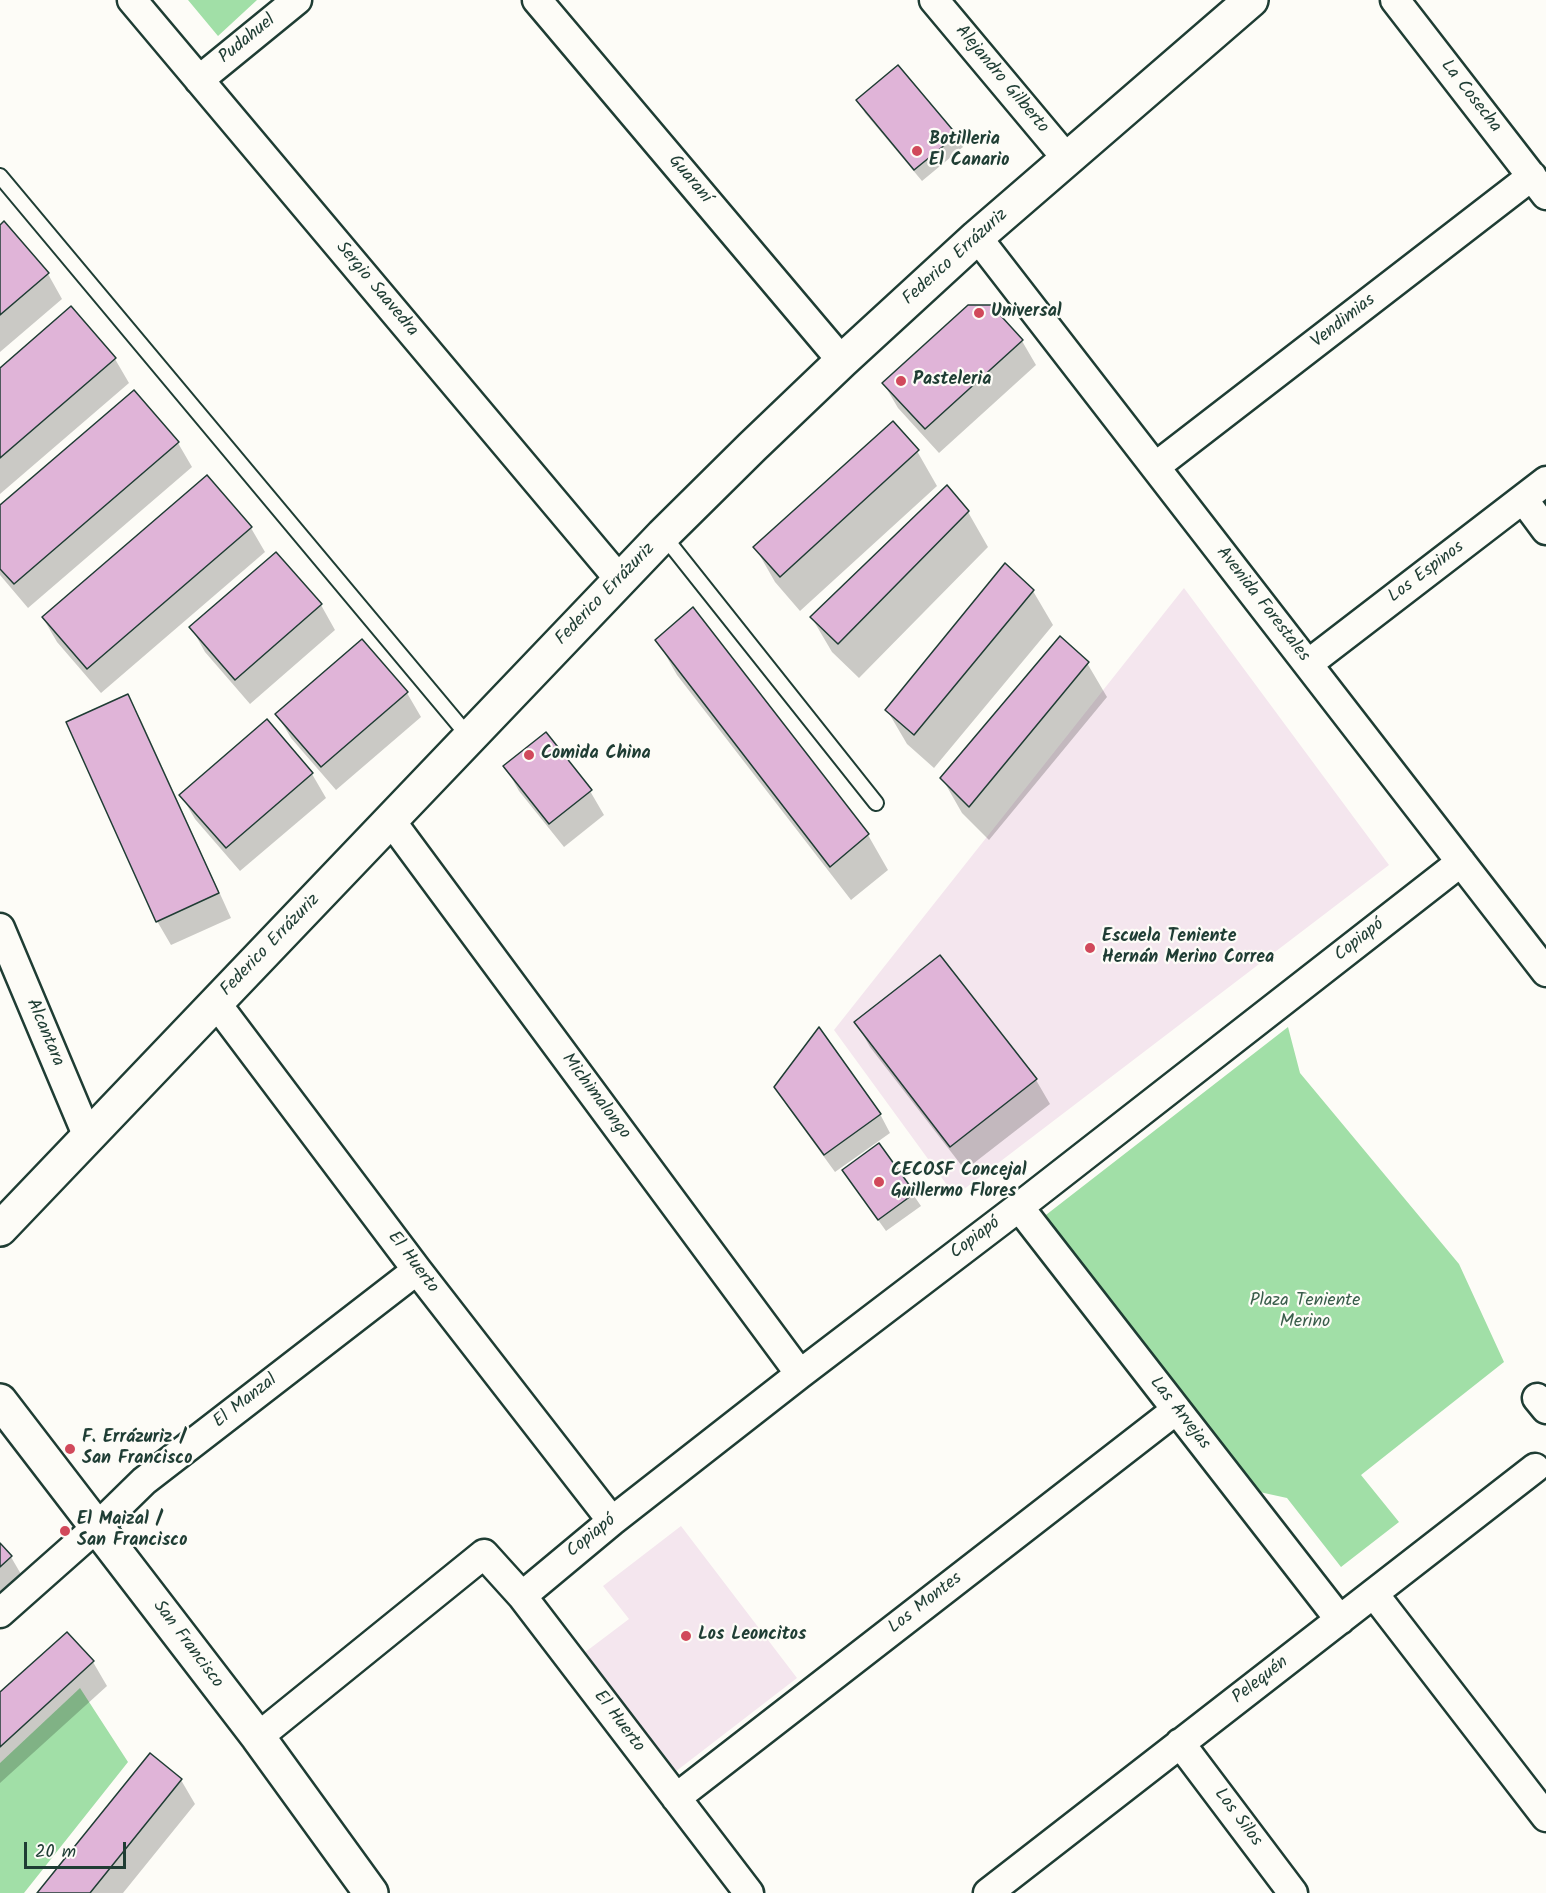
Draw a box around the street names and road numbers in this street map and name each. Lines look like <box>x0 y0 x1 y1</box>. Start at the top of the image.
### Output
street label: Pudahuel <box>215 11 281 69</box>
street label: Alejandro Gilberto <box>949 21 1053 139</box>
street label: La Cosecha <box>1435 56 1505 138</box>
street label: Guaraní <box>663 151 715 209</box>
street label: Federico Errázuriz <box>899 205 1013 311</box>
street label: Sergio Saavedra <box>330 238 422 342</box>
street label: Vendimias <box>1308 290 1380 354</box>
street label: Los Espinos <box>1385 537 1469 609</box>
street label: Federico Errázuriz <box>552 539 660 651</box>
street label: Avenida Forestales <box>1210 543 1314 667</box>
street label: Federico Errázuriz <box>217 890 325 1002</box>
street label: Copiapó <box>1331 915 1389 967</box>
street label: Alcantara <box>20 996 68 1070</box>
street label: Michimalongo <box>556 1050 634 1144</box>
street label: Copiapó <box>947 1213 1005 1265</box>
street label: El Huerto <box>382 1228 442 1298</box>
street label: El Manzal <box>210 1370 282 1434</box>
street label: Las Arvejas <box>1144 1373 1214 1455</box>
street label: Copiapó <box>563 1511 621 1563</box>
street label: Los Montes <box>885 1569 967 1639</box>
street label: San Francisco <box>147 1597 227 1693</box>
street label: Pelequén <box>1229 1652 1293 1710</box>
street label: El Huerto <box>588 1687 648 1757</box>
street label: Los Silos <box>1208 1785 1266 1851</box>

